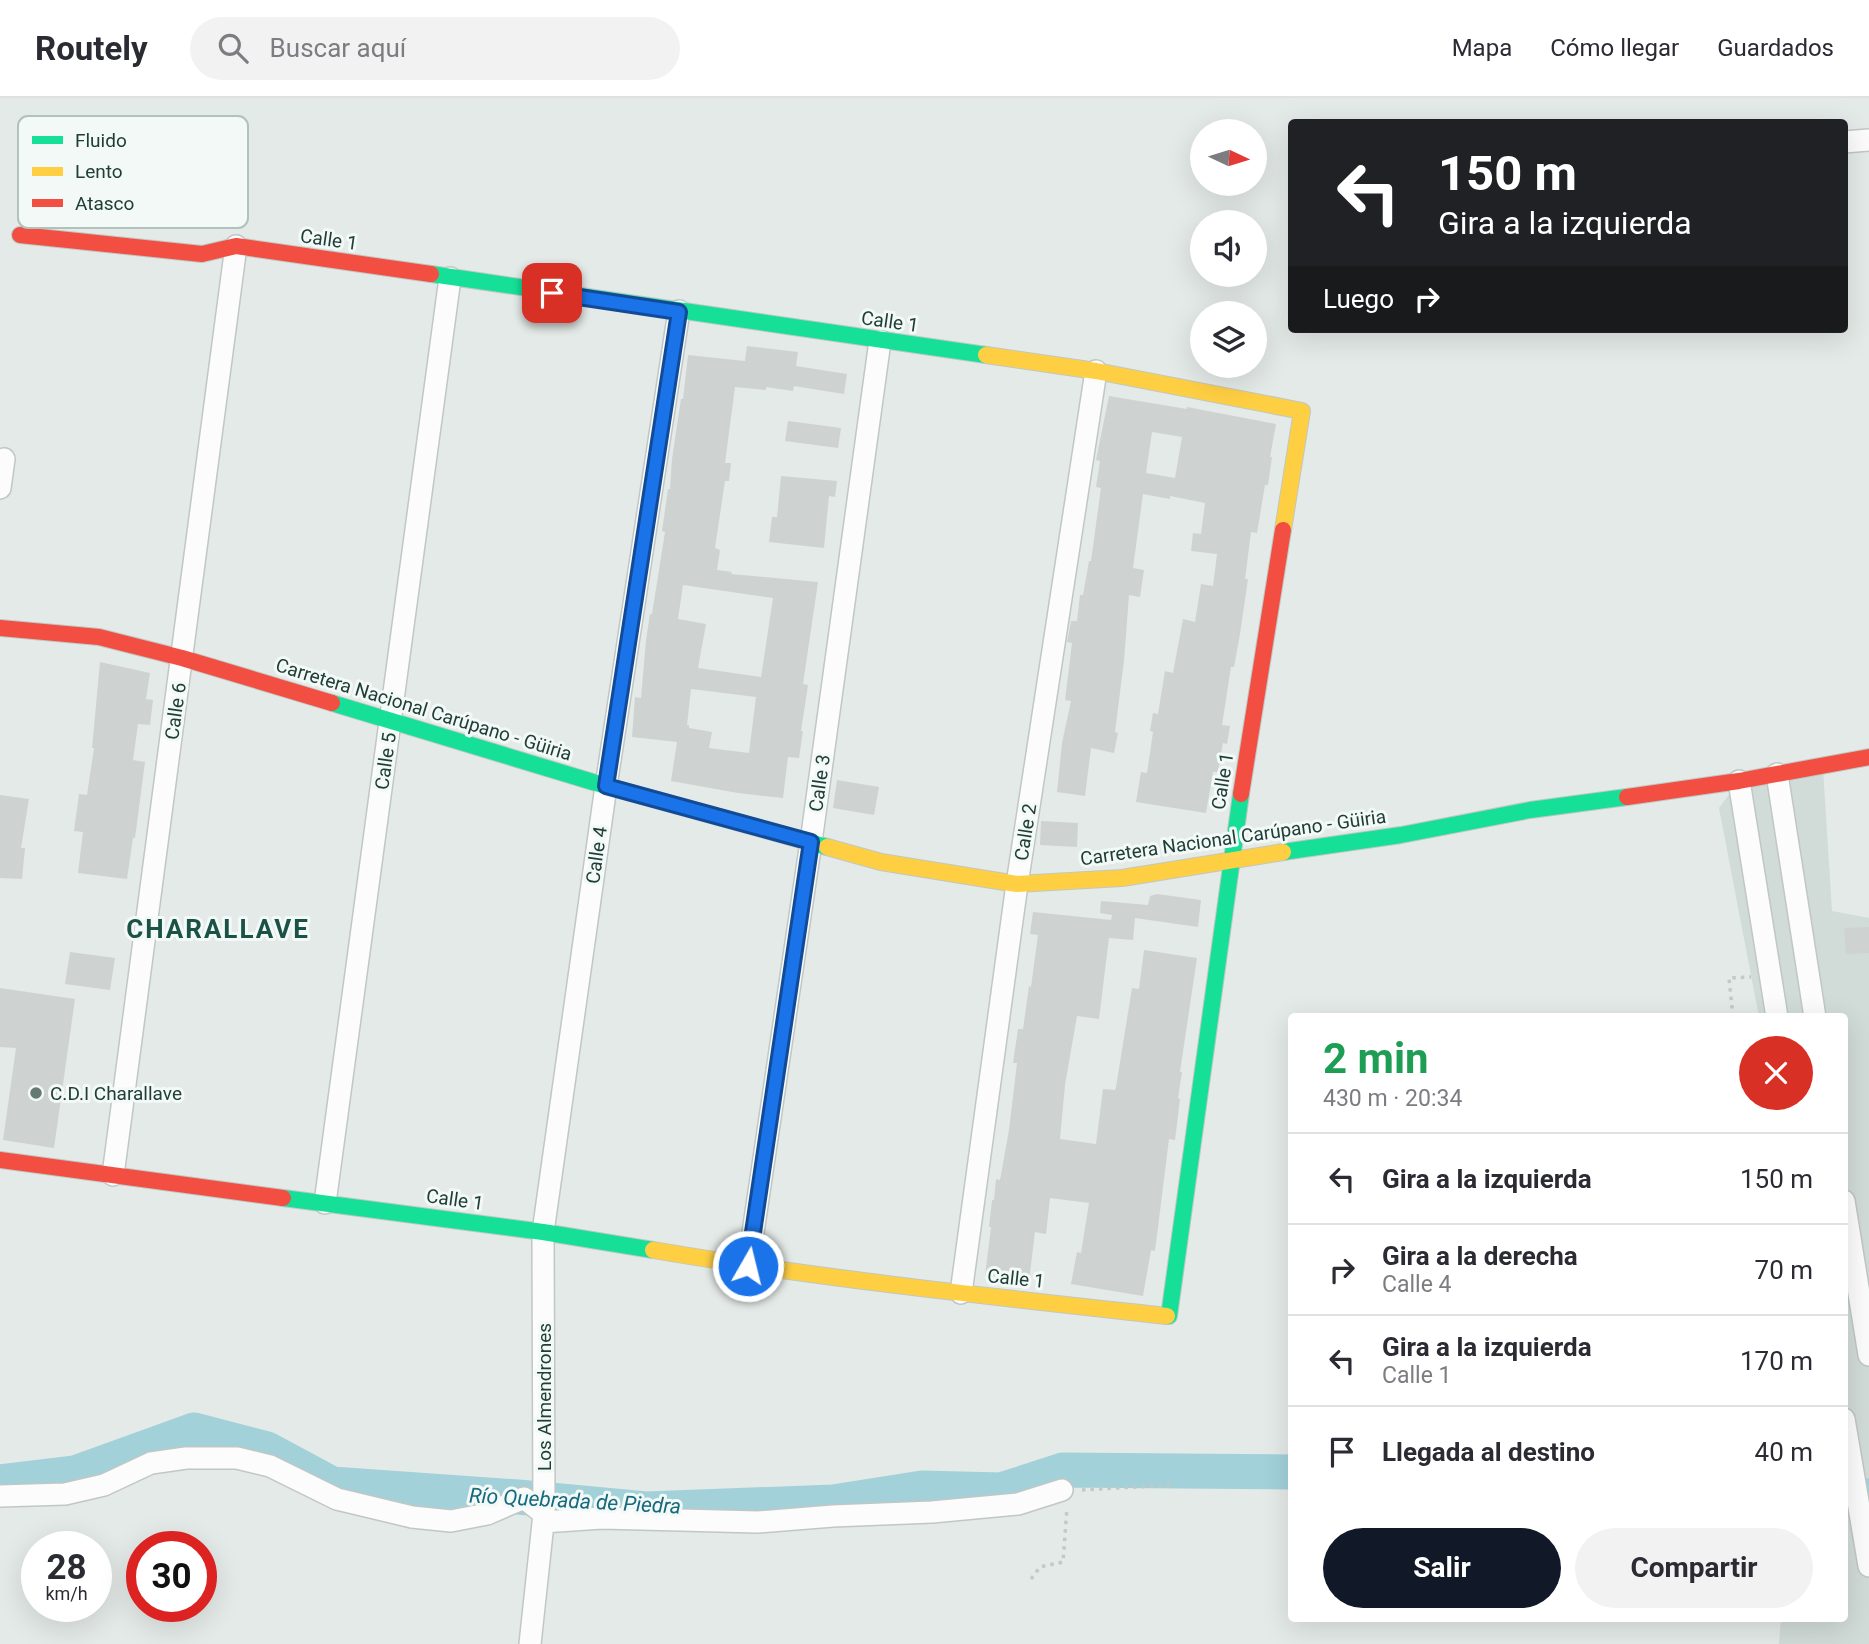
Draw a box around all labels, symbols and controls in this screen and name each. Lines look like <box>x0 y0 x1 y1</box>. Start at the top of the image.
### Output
search box <box>190 17 680 80</box>
text: Routely <box>35 29 148 68</box>
icon: search <box>214 29 252 67</box>
text: Buscar aquí <box>270 33 406 63</box>
text: Mapa <box>1452 34 1512 62</box>
text: Cómo llegar <box>1550 34 1679 62</box>
text: Guardados <box>1717 34 1834 62</box>
legend <box>18 116 248 228</box>
north arrow <box>1190 119 1267 196</box>
map controls <box>1190 119 1267 378</box>
text: Fluido <box>75 129 127 152</box>
text: 150 m <box>1438 145 1577 202</box>
icon: left <box>1323 147 1414 238</box>
text: Lento <box>75 160 123 183</box>
text: Atasco <box>75 192 134 215</box>
text: Gira a la izquierda <box>1438 204 1692 242</box>
button: sound <box>1190 210 1267 287</box>
street label: Calle 1 <box>299 224 359 255</box>
pin <box>522 263 582 323</box>
icon: arrive <box>533 274 571 312</box>
icon: right <box>1408 280 1446 318</box>
text: Luego <box>1323 284 1394 314</box>
button: layers <box>1190 301 1267 378</box>
street label: Calle 1 <box>860 306 920 337</box>
street label: Carretera Nacional Carúpano - Güiria <box>273 653 575 766</box>
street label: Calle 6 <box>160 681 191 741</box>
street label: Calle 5 <box>370 731 401 791</box>
street label: Calle 1 <box>1207 751 1238 811</box>
street label: Calle 3 <box>804 753 835 813</box>
street label: Calle 2 <box>1010 802 1041 862</box>
street label: Carretera Nacional Carúpano - Güiria <box>1079 805 1387 870</box>
street label: Calle 4 <box>581 825 612 885</box>
district label: CHARALLAVE <box>126 914 310 944</box>
text: 2 min <box>1323 1034 1429 1083</box>
button: close <box>1739 1036 1813 1110</box>
place label: C.D.I Charallave <box>50 1082 182 1105</box>
marker: C.D.I Charallave <box>28 1085 44 1101</box>
text: 430 m · 20:34 <box>1323 1085 1462 1112</box>
icon: left <box>1323 1160 1361 1198</box>
text: Gira a la izquierda <box>1382 1164 1592 1194</box>
text: 150 m <box>1740 1164 1813 1194</box>
street label: Calle 1 <box>425 1184 485 1215</box>
position arrow <box>711 1229 785 1303</box>
text: Gira a la derecha <box>1382 1241 1578 1271</box>
icon: right <box>1323 1251 1361 1289</box>
text: 70 m <box>1755 1255 1813 1285</box>
street label: Calle 1 <box>986 1264 1046 1293</box>
text: Calle 4 <box>1382 1271 1452 1298</box>
street label: Los Almendrones <box>533 1323 556 1471</box>
text: Gira a la izquierda <box>1382 1332 1592 1362</box>
icon: left <box>1323 1342 1361 1380</box>
text: 170 m <box>1740 1346 1813 1376</box>
text: Calle 1 <box>1382 1362 1452 1389</box>
icon: arrive <box>1323 1433 1361 1471</box>
text: Llegada al destino <box>1382 1437 1595 1467</box>
text: 40 m <box>1755 1437 1813 1467</box>
water label: Río Quebrada de Piedra <box>468 1483 682 1519</box>
button: Salir <box>1323 1528 1561 1608</box>
button: Compartir <box>1575 1528 1813 1608</box>
speed limit sign: 30 <box>126 1531 217 1622</box>
text: 28 <box>46 1547 87 1588</box>
text: km/h <box>45 1583 88 1604</box>

